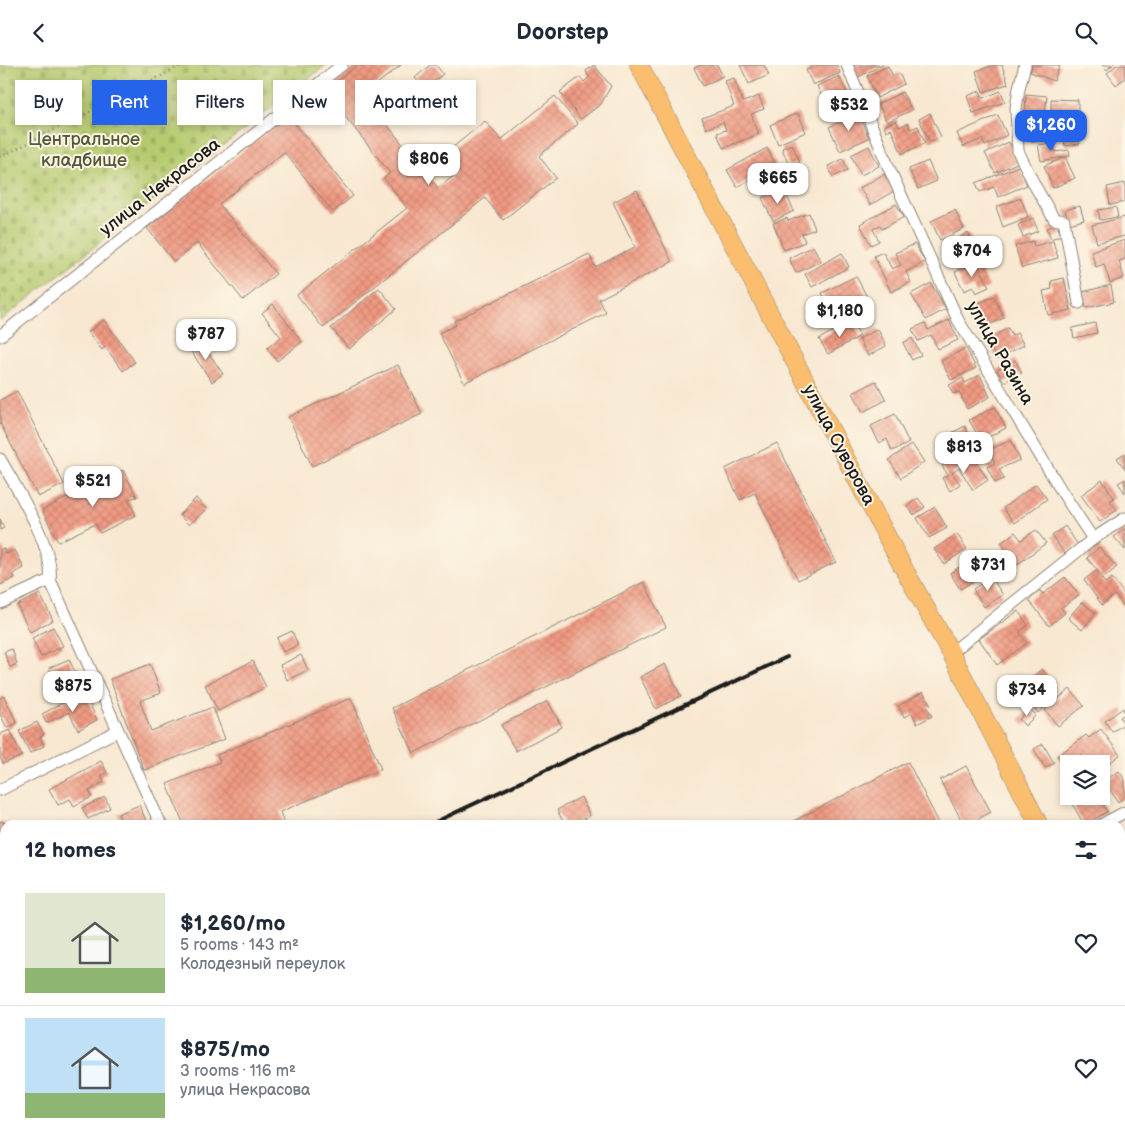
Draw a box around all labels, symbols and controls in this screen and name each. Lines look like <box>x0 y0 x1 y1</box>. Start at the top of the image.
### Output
icon: back <box>25 19 53 47</box>
text: Doorstep <box>516 19 609 46</box>
icon: search <box>1072 19 1100 47</box>
chip: Buy <box>15 80 82 125</box>
chip: Rent <box>92 80 167 125</box>
chip: Filters <box>177 80 263 125</box>
chip: New <box>273 80 345 125</box>
chip: Apartment <box>355 80 476 125</box>
pin: $532 <box>819 89 879 132</box>
text: $532 <box>830 96 868 115</box>
pin: $1,260 <box>1010 109 1092 152</box>
text: $1,260 <box>1026 116 1076 135</box>
park label: Центральное кладбище <box>28 129 140 171</box>
street label: улица Некрасова <box>96 133 225 240</box>
pin: $806 <box>399 143 459 186</box>
text: $806 <box>409 150 449 169</box>
pin: $665 <box>748 163 808 205</box>
text: $665 <box>758 169 798 188</box>
pin: $704 <box>942 235 1002 278</box>
text: $704 <box>953 242 991 261</box>
pin: $1,180 <box>799 295 881 338</box>
street label: улица Разина <box>962 297 1038 409</box>
text: $1,180 <box>816 302 864 321</box>
pin: $787 <box>176 319 236 361</box>
text: $787 <box>187 325 225 344</box>
street label: улица Суворова <box>798 381 880 509</box>
pin: $813 <box>934 431 994 474</box>
text: $813 <box>946 438 982 457</box>
pin: $521 <box>63 465 123 508</box>
text: $521 <box>75 472 111 491</box>
pin: $731 <box>958 549 1018 592</box>
text: $731 <box>970 556 1006 575</box>
pin: $875 <box>43 671 103 713</box>
pin: $734 <box>997 675 1057 717</box>
text: $875 <box>54 677 92 696</box>
text: $734 <box>1008 681 1046 700</box>
map controls <box>1060 755 1110 805</box>
button: layers <box>1060 755 1110 805</box>
icon: filters <box>1072 836 1100 864</box>
text: 12 homes <box>25 838 116 863</box>
text: $1,260/mo <box>180 911 285 936</box>
icon: home <box>65 913 125 973</box>
icon: heart <box>1072 929 1100 957</box>
text: 5 rooms · 143 m² <box>180 936 299 955</box>
text: Колодезный переулок <box>180 955 345 974</box>
text: $875/mo <box>180 1037 270 1062</box>
icon: home <box>65 1038 125 1098</box>
icon: heart <box>1072 1054 1100 1082</box>
text: 3 rooms · 116 m² <box>180 1062 296 1081</box>
text: улица Некрасова <box>180 1081 310 1100</box>

